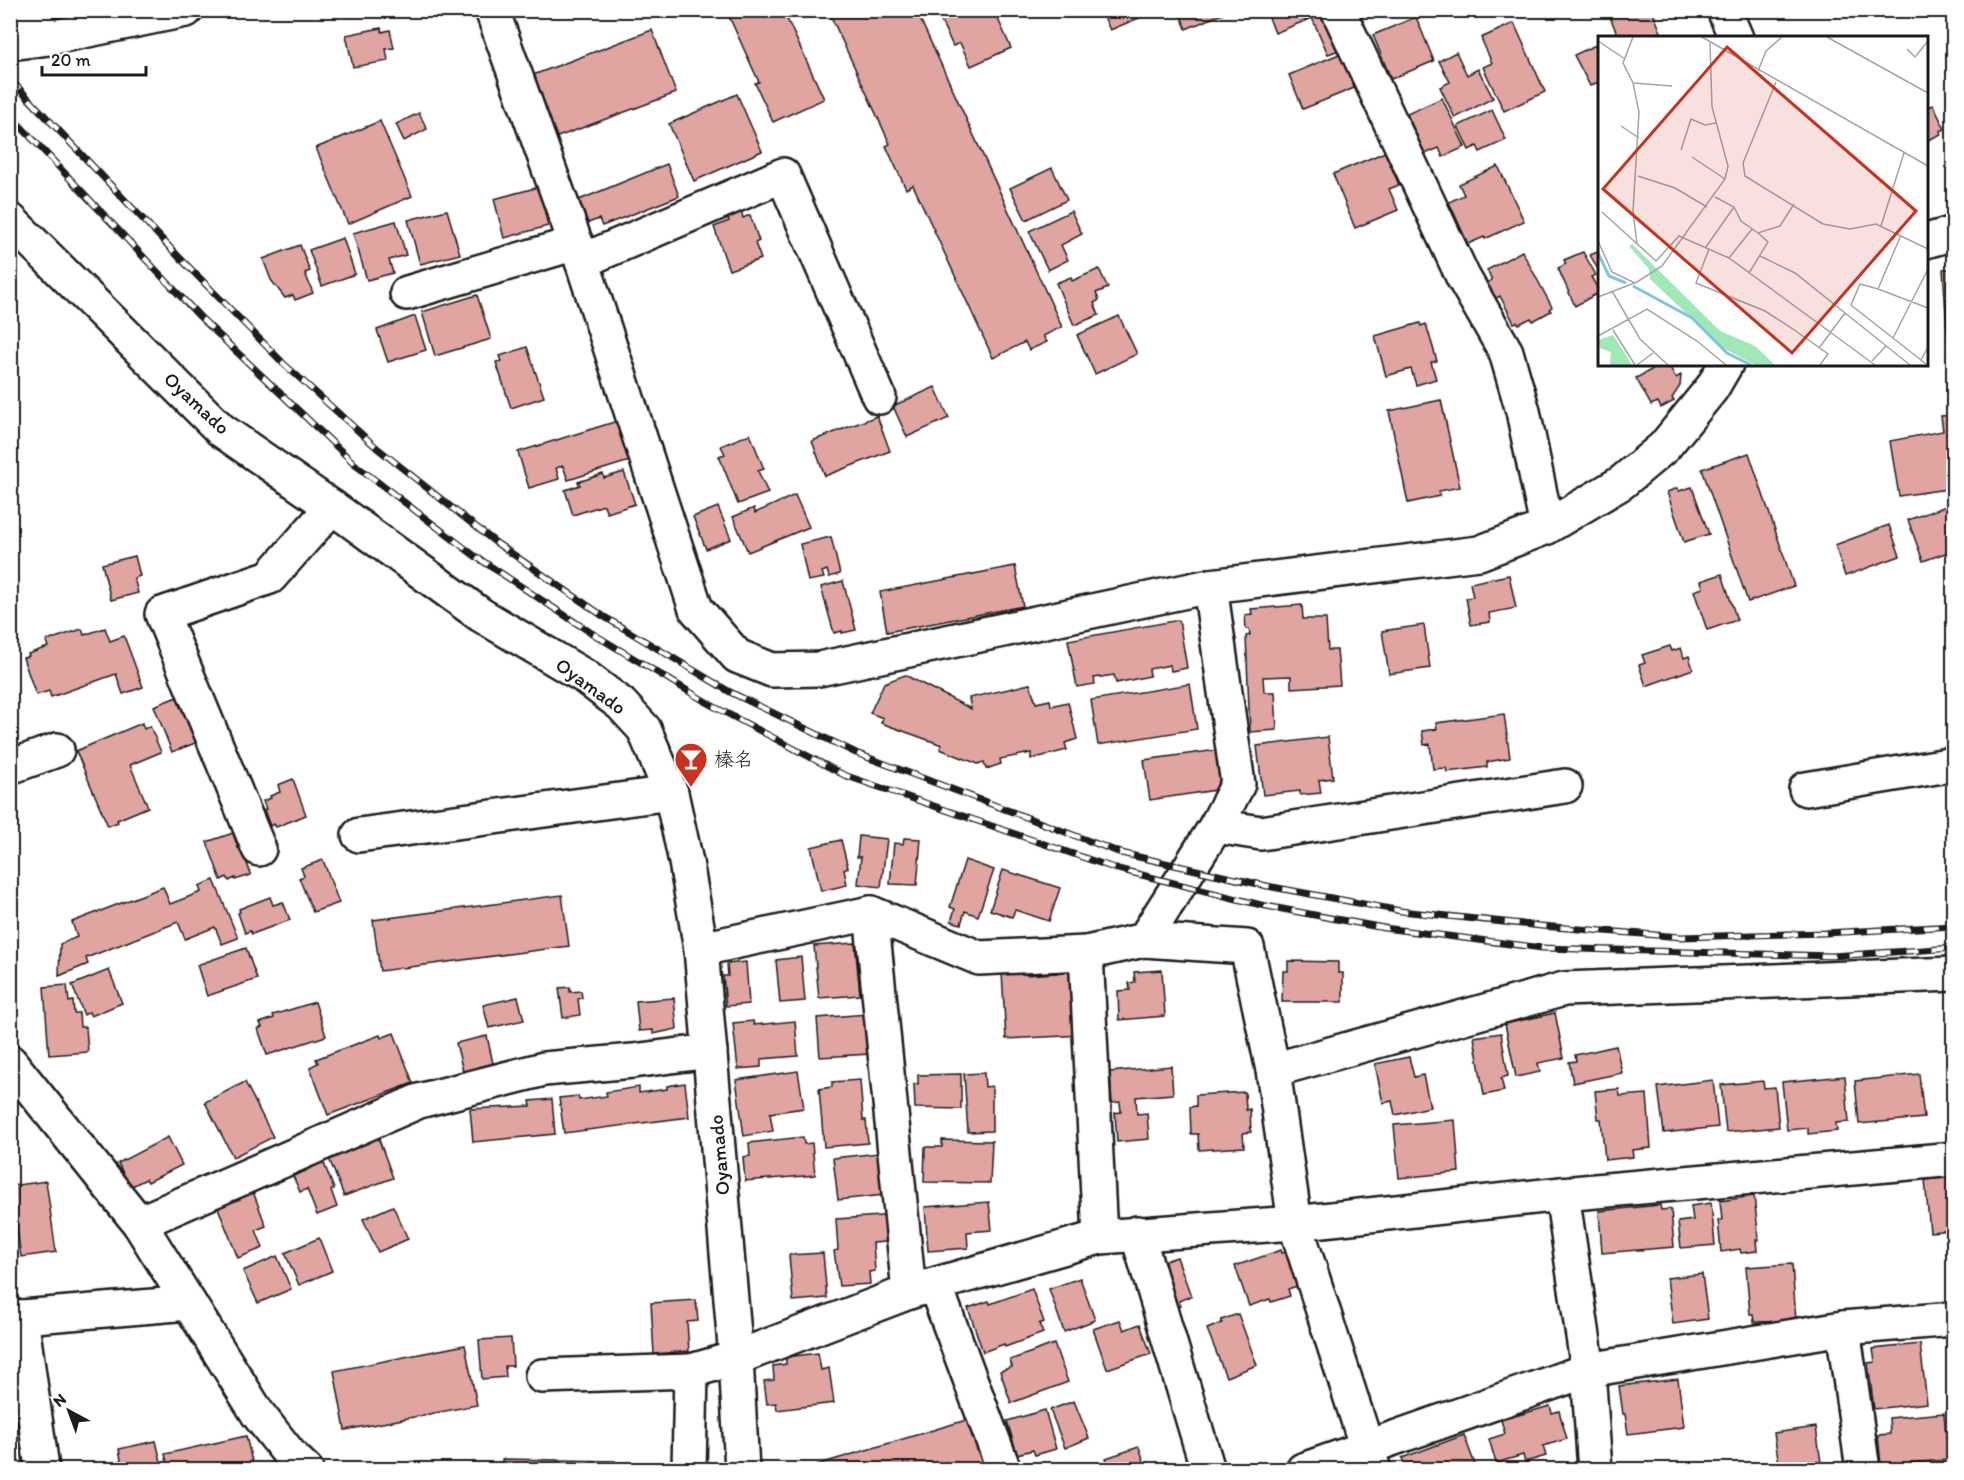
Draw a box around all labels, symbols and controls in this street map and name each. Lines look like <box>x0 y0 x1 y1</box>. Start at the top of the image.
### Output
inset map <box>1598 36 1928 366</box>
scale bar <box>42 39 146 77</box>
text: 20 m <box>51 49 91 71</box>
street label: Oyamado <box>159 367 235 439</box>
street label: Oyamado <box>551 652 631 720</box>
bar icon: 榛名 <box>673 741 709 788</box>
place label: 榛名 <box>714 747 754 771</box>
street label: Oyamado <box>704 1114 734 1196</box>
north arrow <box>39 1381 99 1441</box>
text: N <box>49 1389 70 1411</box>

